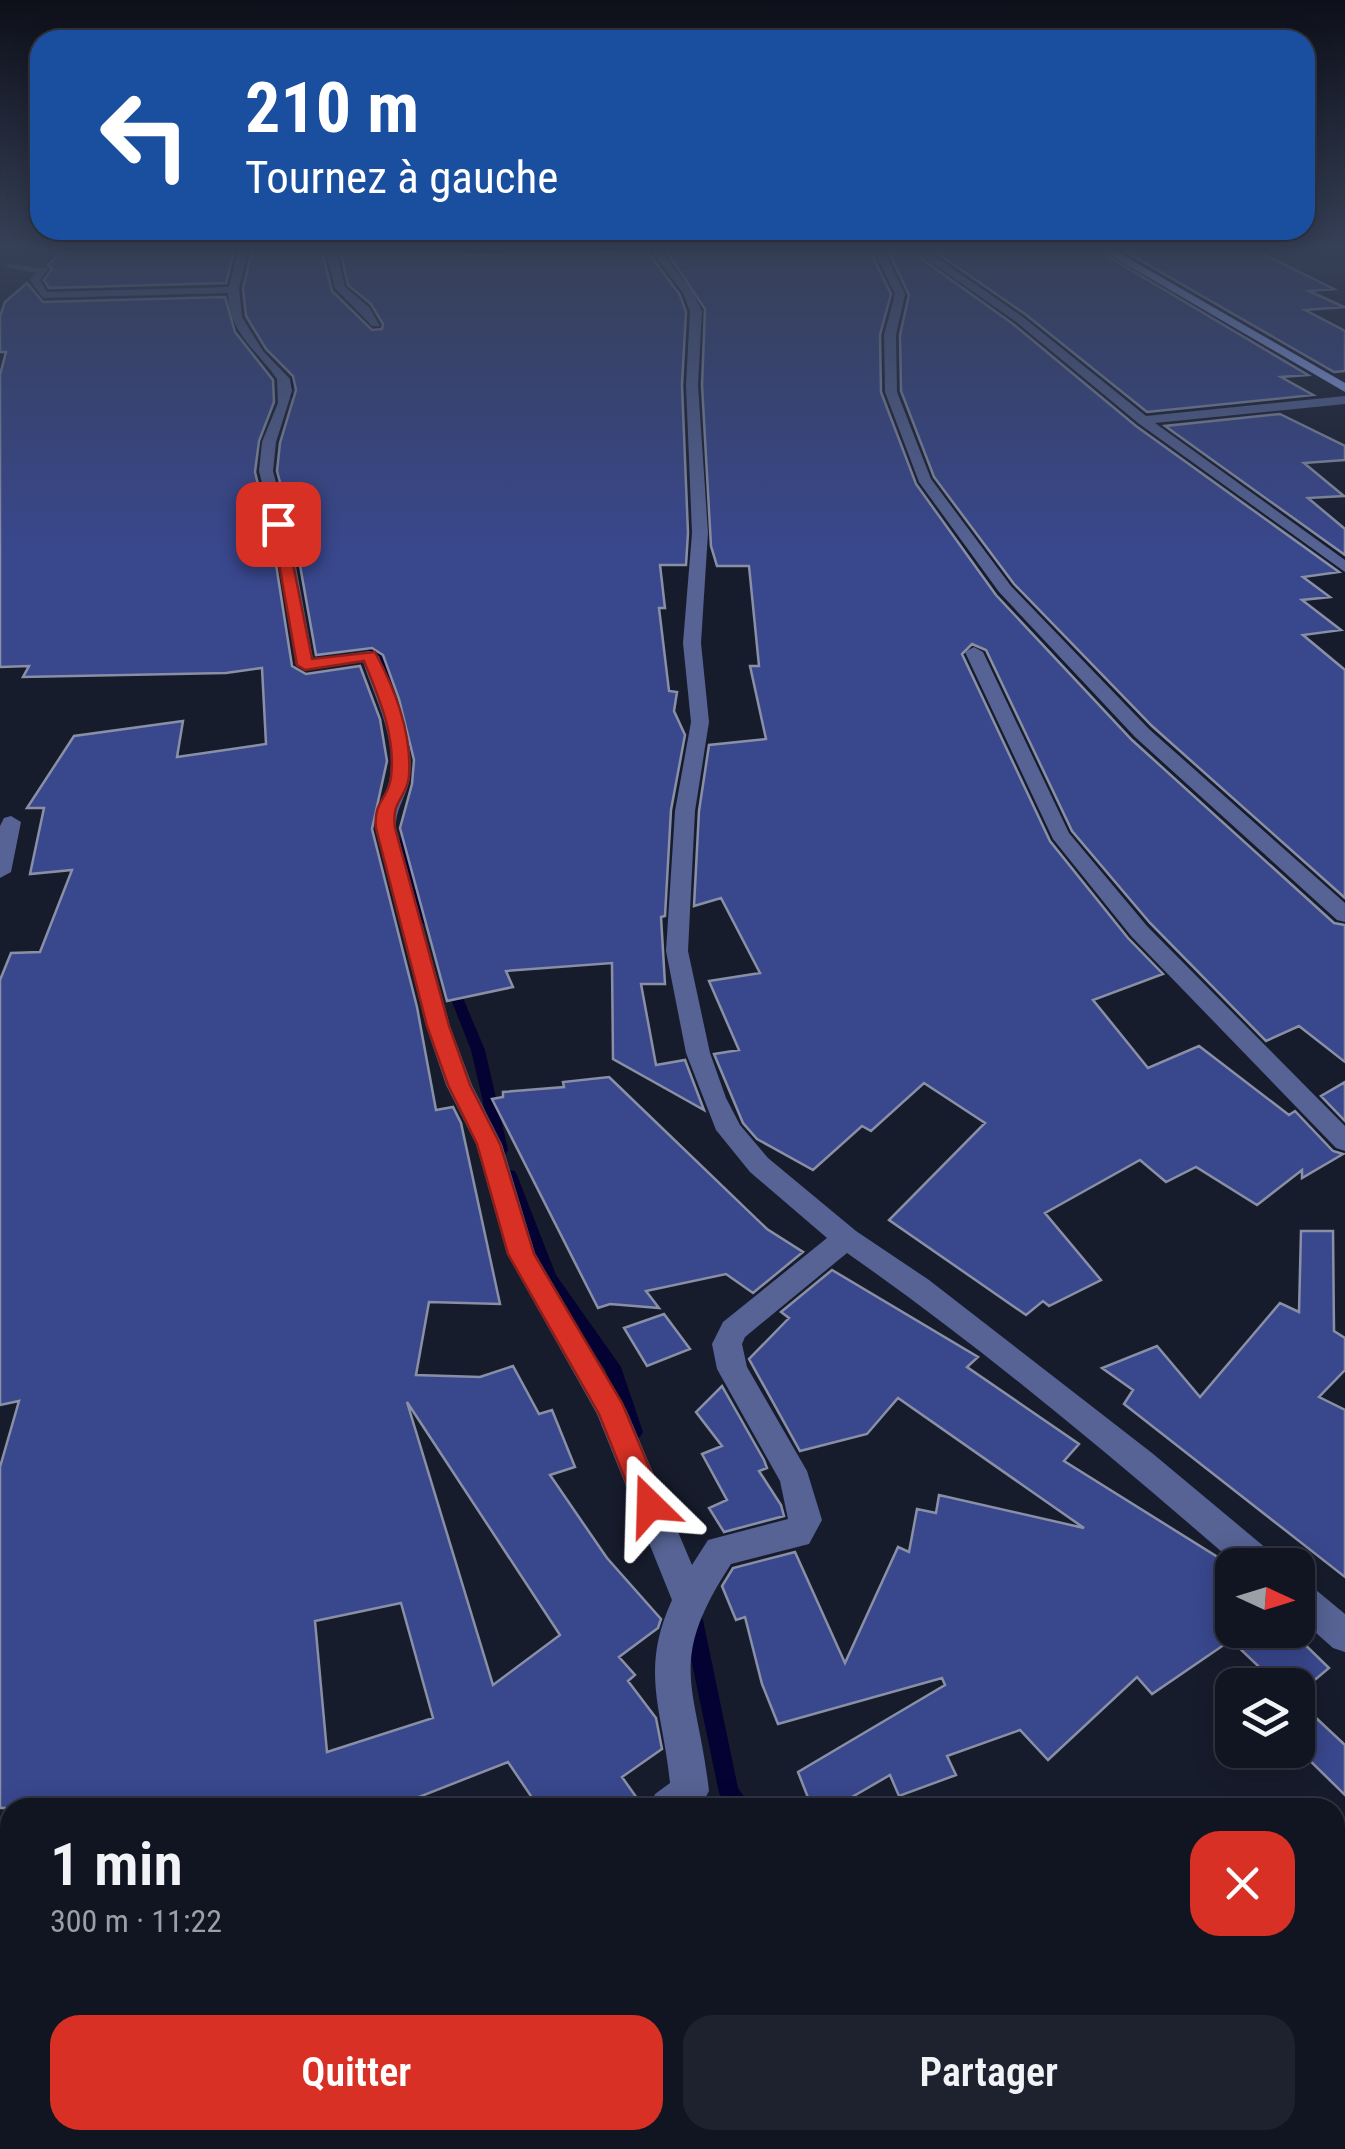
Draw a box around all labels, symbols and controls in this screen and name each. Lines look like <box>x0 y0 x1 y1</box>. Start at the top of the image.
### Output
text: 210 m <box>245 67 419 149</box>
icon: left <box>80 70 210 200</box>
text: Tournez à gauche <box>245 151 558 204</box>
pin <box>236 482 321 567</box>
icon: arrive <box>251 497 306 552</box>
position arrow <box>598 1453 702 1557</box>
north arrow <box>1215 1548 1315 1648</box>
map controls <box>1215 1548 1315 1768</box>
button: layers <box>1215 1668 1315 1768</box>
text: 1 min <box>50 1829 183 1900</box>
button: close <box>1190 1831 1295 1936</box>
text: 300 m · 11:22 <box>50 1902 222 1940</box>
button: Quitter <box>50 2015 663 2130</box>
button: Partager <box>683 2015 1295 2130</box>

